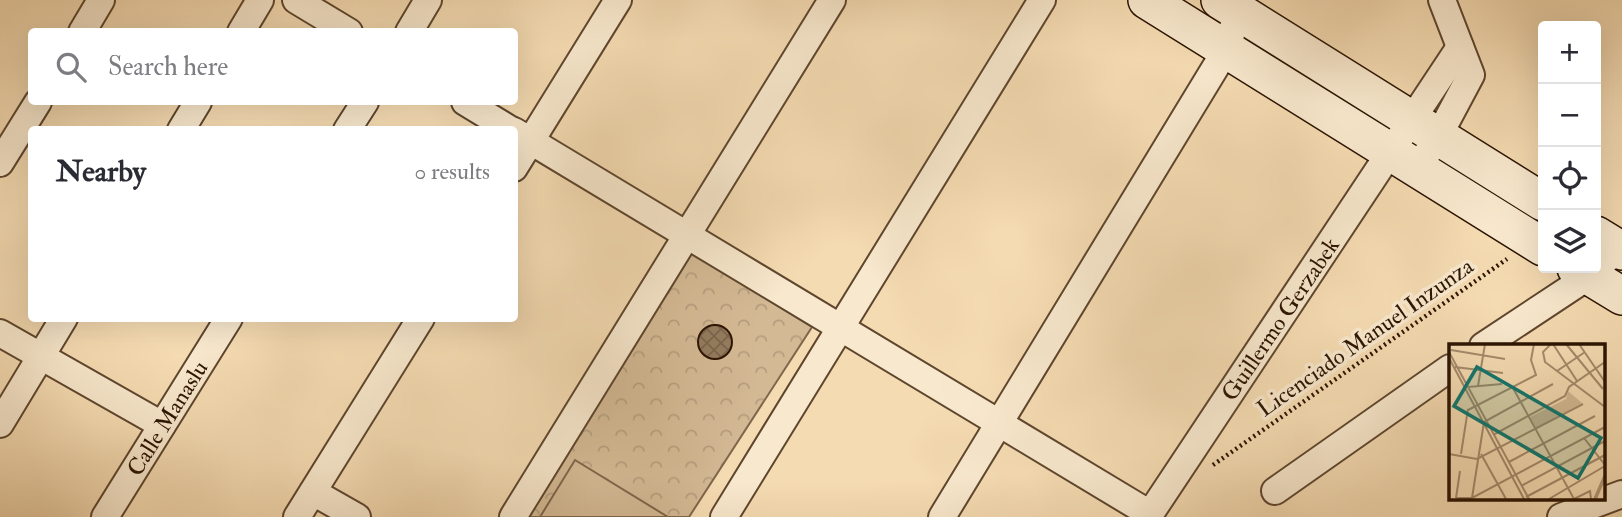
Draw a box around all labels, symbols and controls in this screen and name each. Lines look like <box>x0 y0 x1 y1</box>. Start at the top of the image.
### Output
map controls <box>1538 21 1601 273</box>
button: + <box>1538 21 1601 84</box>
search box <box>28 28 518 105</box>
icon: search <box>52 48 90 86</box>
text: Search here <box>108 51 228 83</box>
button: − <box>1538 84 1601 147</box>
button: locate <box>1538 147 1601 210</box>
text: Nearby <box>56 153 146 190</box>
text: 0 results <box>414 157 490 186</box>
button: layers <box>1538 210 1601 273</box>
street label: Guillermo Gerzabek <box>1215 232 1346 407</box>
street label: Licenciado Manuel Inzunza <box>1251 251 1480 423</box>
inset map <box>1449 344 1604 500</box>
street label: Calle Manaslu <box>120 355 214 481</box>

